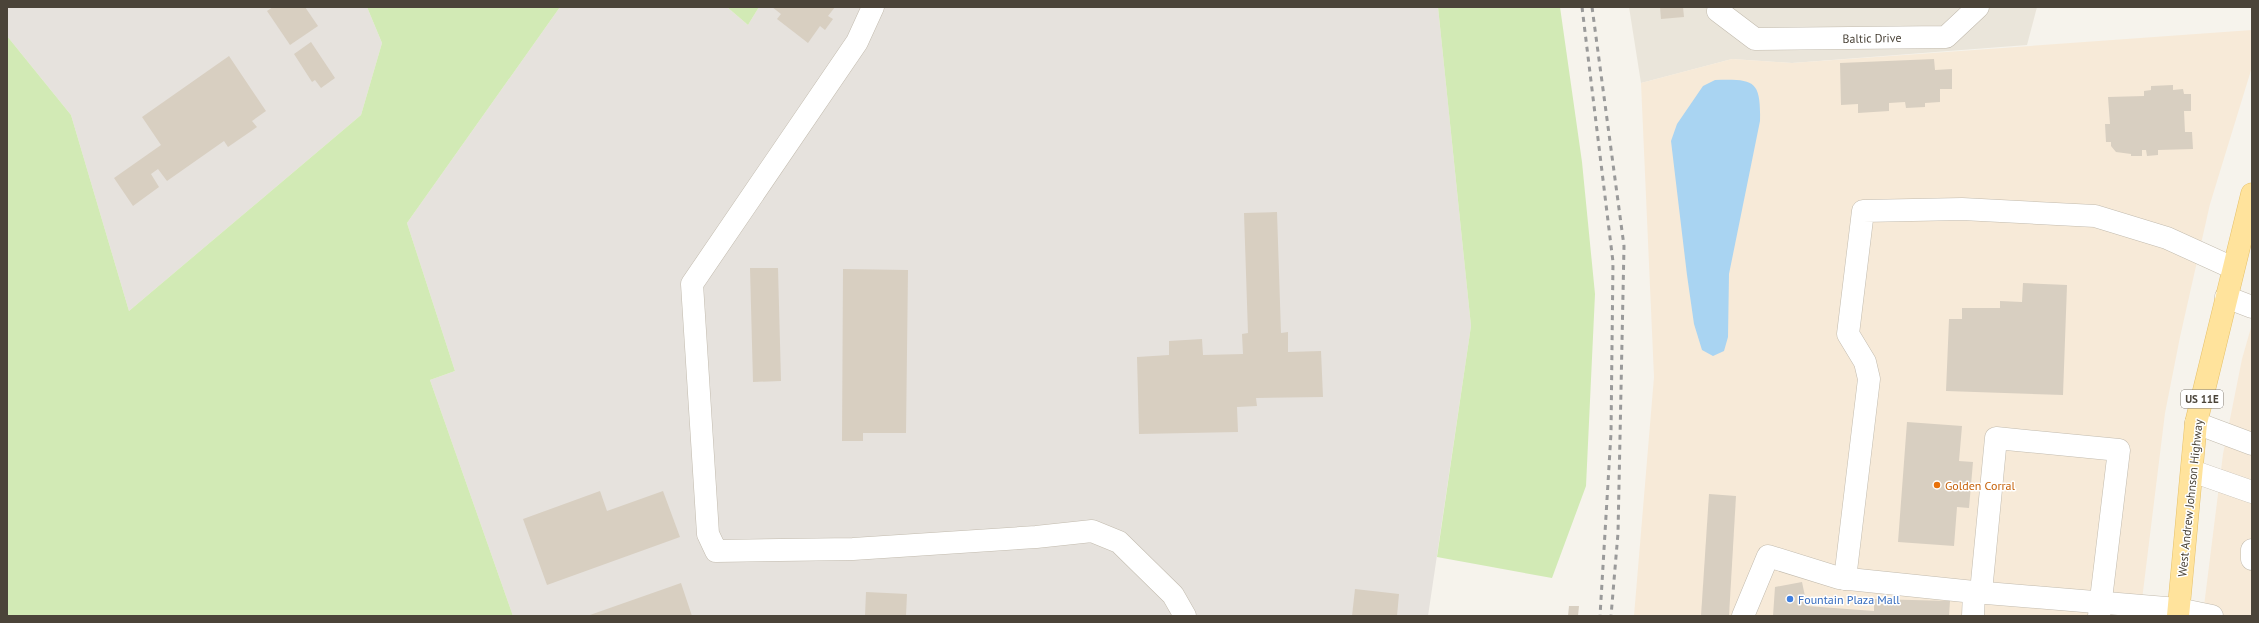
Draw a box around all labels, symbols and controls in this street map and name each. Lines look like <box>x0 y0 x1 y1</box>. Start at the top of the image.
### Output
street label: Baltic Drive <box>1842 30 1902 46</box>
road number: US 11E <box>2181 390 2223 408</box>
street label: West Andrew Johnson Highway <box>2174 418 2206 577</box>
place label: Golden Corral <box>1945 478 2016 493</box>
marker: Golden Corral <box>1932 480 1942 490</box>
place label: Fountain Plaza Mall <box>1798 592 1900 607</box>
marker: Fountain Plaza Mall <box>1785 594 1795 604</box>

